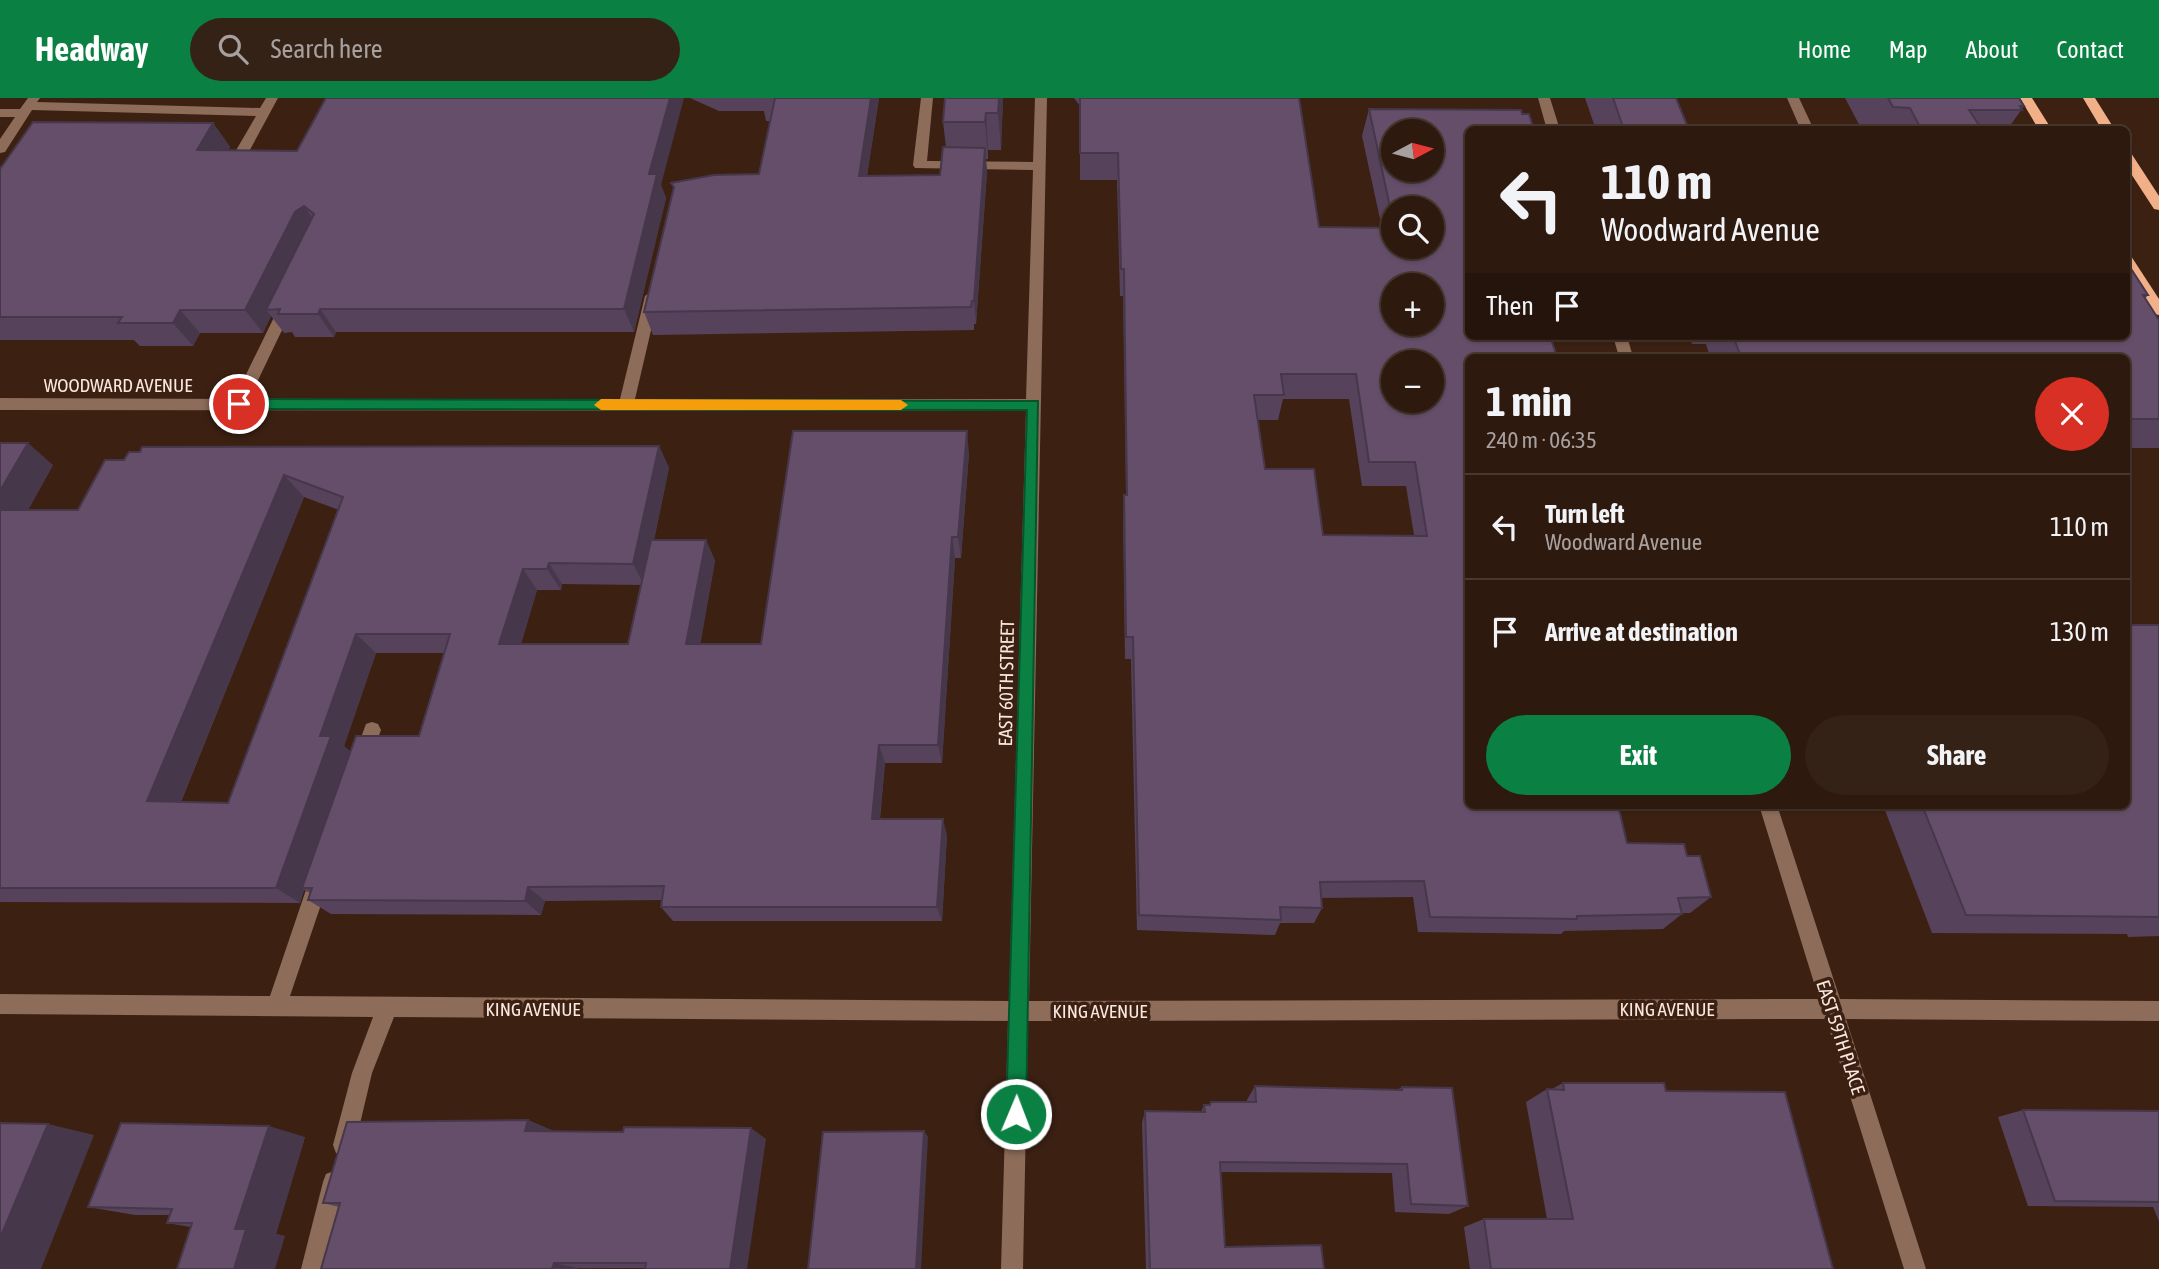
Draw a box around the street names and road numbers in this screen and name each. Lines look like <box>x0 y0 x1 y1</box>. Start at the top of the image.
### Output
street label: WOODWARD AVENUE <box>44 374 192 396</box>
street label: EAST 60TH STREET <box>994 619 1018 746</box>
street label: EAST 59TH PLACE <box>1812 977 1870 1097</box>
street label: KING AVENUE <box>486 998 580 1020</box>
street label: KING AVENUE <box>1620 998 1714 1020</box>
street label: KING AVENUE <box>1053 1000 1147 1022</box>

